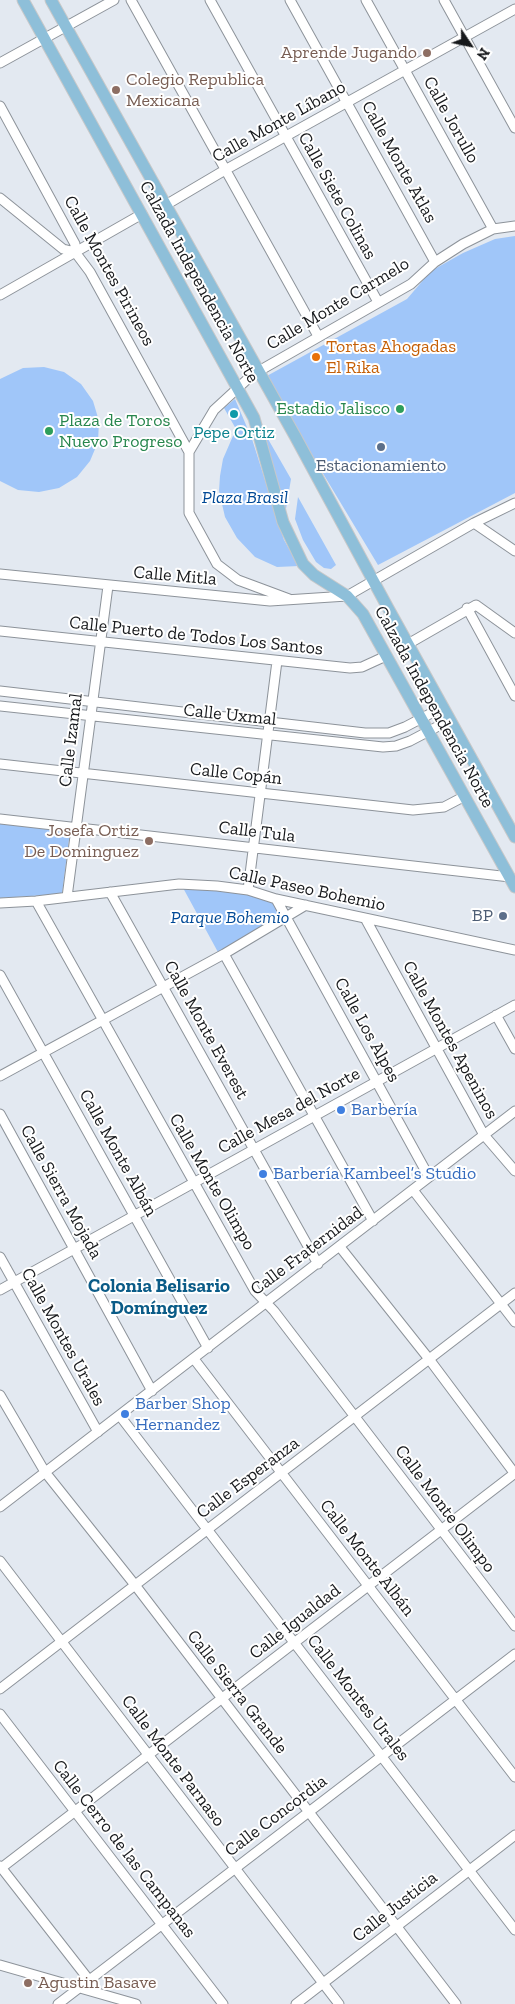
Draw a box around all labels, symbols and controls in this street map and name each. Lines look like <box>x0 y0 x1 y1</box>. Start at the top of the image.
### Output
north arrow <box>445 20 495 70</box>
place label: Aprende Jugando <box>281 42 417 64</box>
text: N <box>473 44 493 63</box>
marker: Aprende Jugando <box>421 47 433 59</box>
place label: Colegio Republica Mexicana <box>126 69 264 112</box>
street label: Calle Jorullo <box>418 73 484 167</box>
street label: Calle Monte Líbano <box>208 76 350 168</box>
marker: Colegio Republica Mexicana <box>110 84 122 96</box>
street label: Calle Monte Atlas <box>357 97 441 227</box>
street label: Calle Siete Colinas <box>293 129 381 263</box>
street label: Calzada Independencia Norte <box>134 177 264 387</box>
street label: Calle Montes Pirineos <box>59 192 159 350</box>
street label: Calle Monte Carmelo <box>263 253 413 355</box>
place label: Tortas Ahogadas El Rika <box>326 336 456 378</box>
marker: Tortas Ahogadas El Rika <box>310 351 322 363</box>
place label: Estadio Jalisco <box>276 398 390 420</box>
marker: Estadio Jalisco <box>394 403 406 415</box>
marker: Pepe Ortiz <box>228 408 240 420</box>
place label: Plaza de Toros Nuevo Progreso <box>59 410 182 452</box>
place label: Pepe Ortiz <box>193 422 275 444</box>
marker: Plaza de Toros Nuevo Progreso <box>43 425 55 437</box>
marker: Estacionamiento <box>375 441 387 453</box>
place label: Estacionamiento <box>316 455 446 477</box>
park label: Plaza Brasil <box>202 487 288 509</box>
street label: Calle Mitla <box>132 562 218 590</box>
street label: Calzada Independencia Norte <box>369 602 499 812</box>
street label: Calle Puerto de Todos Los Santos <box>68 612 324 660</box>
street label: Calle Izamal <box>55 692 87 788</box>
street label: Calle Uxmal <box>182 699 278 731</box>
street label: Calle Copán <box>189 758 283 790</box>
street label: Calle Tula <box>217 817 297 847</box>
place label: Josefa Ortiz De Dominguez <box>24 820 139 862</box>
marker: Josefa Ortiz De Dominguez <box>143 835 155 847</box>
street label: Calle Paseo Bohemio <box>227 862 387 916</box>
place label: BP <box>472 905 493 927</box>
park label: Parque Bohemio <box>171 907 289 929</box>
marker: BP <box>497 910 509 922</box>
street label: Calle Monte Everest <box>159 957 253 1103</box>
street label: Calle Montes Apeninos <box>398 957 502 1123</box>
street label: Calle Los Alpes <box>329 974 405 1086</box>
street label: Calle Mesa del Norte <box>214 1063 364 1159</box>
street label: Calle Monte Albán <box>74 1086 162 1220</box>
place label: Barbería <box>351 1099 417 1121</box>
marker: Barbería <box>335 1104 347 1116</box>
street label: Calle Monte Olimpo <box>164 1110 260 1254</box>
street label: Calle Sierra Mojada <box>15 1121 107 1263</box>
place label: Barbería Kambeel’s Studio <box>273 1163 476 1185</box>
marker: Barbería Kambeel’s Studio <box>257 1168 269 1180</box>
street label: Calle Fraternidad <box>246 1202 368 1300</box>
street label: Calle Montes Urales <box>16 1264 110 1410</box>
district label: Colonia Belisario Domínguez <box>88 1276 230 1320</box>
place label: Barber Shop Hernandez <box>135 1393 231 1436</box>
marker: Barber Shop Hernandez <box>119 1408 131 1420</box>
street label: Calle Esperanza <box>192 1432 304 1524</box>
street label: Calle Monte Olimpo <box>390 1441 500 1577</box>
street label: Calle Monte Albán <box>315 1496 419 1620</box>
street label: Calle Igualdad <box>245 1580 345 1664</box>
street label: Calle Sierra Grande <box>182 1626 292 1758</box>
street label: Calle Montes Urales <box>302 1631 414 1765</box>
street label: Calle Monte Parnaso <box>116 1691 230 1831</box>
street label: Calle Cerro de las Campanas <box>48 1756 200 1942</box>
street label: Calle Concordia <box>221 1771 331 1861</box>
street label: Calle Justicia <box>348 1867 442 1947</box>
place label: Agustin Basave <box>38 1972 156 1994</box>
marker: Agustin Basave <box>22 1977 34 1989</box>

